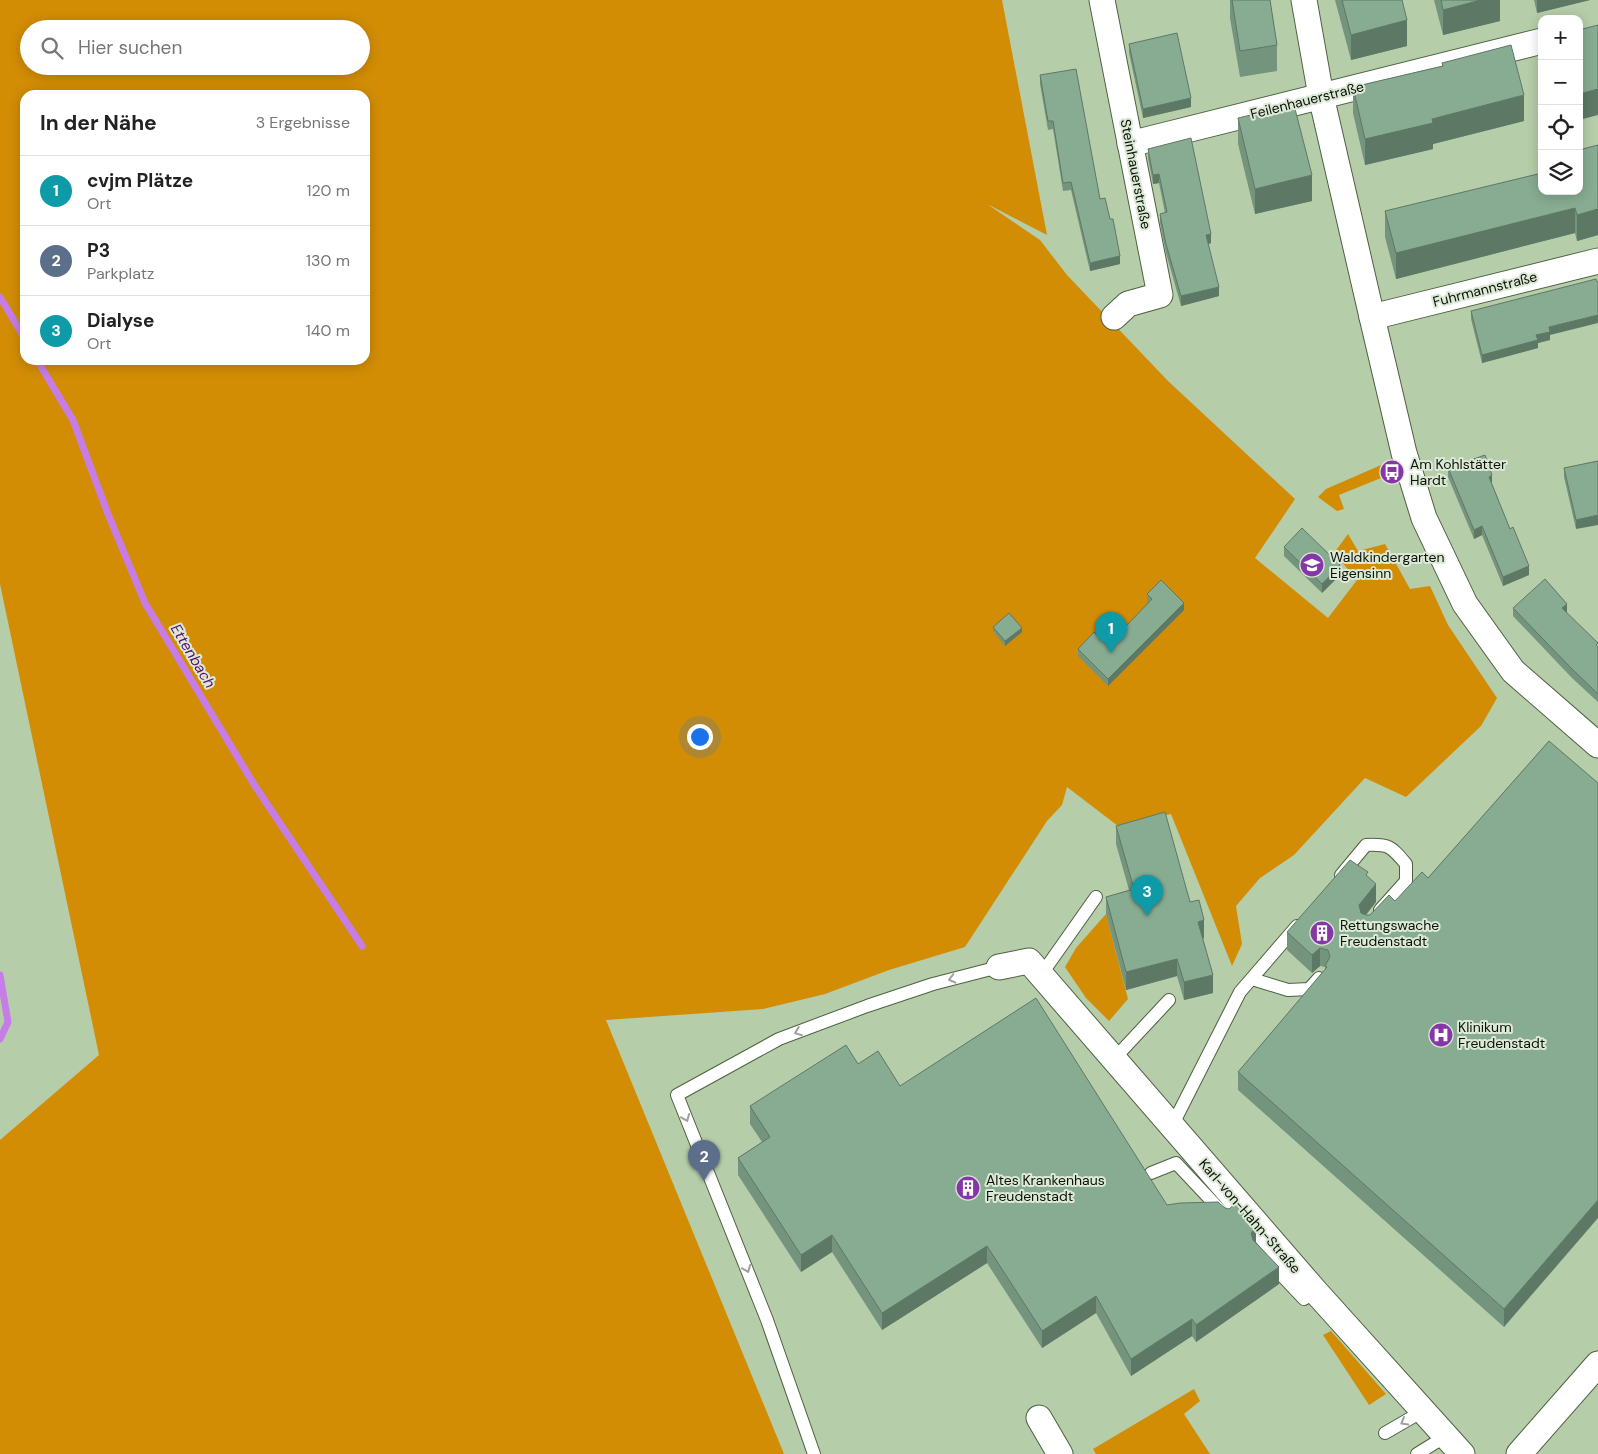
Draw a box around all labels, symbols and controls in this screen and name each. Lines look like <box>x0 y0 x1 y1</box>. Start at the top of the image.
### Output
map controls <box>1538 15 1583 195</box>
button: + <box>1538 15 1583 60</box>
search box <box>20 20 370 75</box>
icon: search <box>38 34 66 62</box>
text: Hier suchen <box>78 35 182 60</box>
button: − <box>1538 60 1583 105</box>
street label: Feilenhauerstraße <box>1248 77 1366 123</box>
button: locate <box>1538 105 1583 150</box>
text: In der Nähe <box>40 109 157 137</box>
text: 3 Ergebnisse <box>256 112 350 133</box>
street label: Steinhauerstraße <box>1117 118 1155 231</box>
button: layers <box>1538 150 1583 195</box>
text: cvjm Plätze <box>87 168 193 193</box>
text: 1 <box>53 180 59 201</box>
text: 120 m <box>306 180 350 201</box>
text: Ort <box>87 193 112 214</box>
text: P3 <box>87 238 110 263</box>
text: 2 <box>51 250 61 271</box>
text: 130 m <box>306 250 350 271</box>
text: Parkplatz <box>87 263 154 284</box>
street label: Fuhrmannstraße <box>1431 267 1539 311</box>
text: Dialyse <box>87 308 154 333</box>
text: 3 <box>51 320 61 341</box>
text: 140 m <box>306 320 350 341</box>
text: Ort <box>87 333 112 354</box>
place label: Am Kohlstätter Hardt <box>1410 455 1506 489</box>
bus stop icon: Am Kohlstätter Hardt <box>1379 459 1405 485</box>
place label: Waldkindergarten Eigensinn <box>1330 548 1444 582</box>
school or university icon: Waldkindergarten Eigensinn <box>1299 552 1325 578</box>
pin: 1 <box>1095 612 1127 653</box>
water label: Ettenbach <box>166 620 220 692</box>
your location <box>687 724 713 750</box>
pin: 3 <box>1131 875 1163 916</box>
place label: Rettungswache Freudenstadt <box>1340 916 1439 950</box>
building icon: Rettungswache Freudenstadt <box>1309 920 1335 946</box>
one-way arrow <box>948 973 957 984</box>
place label: Klinikum Freudenstadt <box>1458 1018 1545 1052</box>
hospital icon: Klinikum Freudenstadt <box>1428 1022 1454 1048</box>
one-way arrow <box>795 1026 803 1036</box>
one-way arrow <box>681 1114 691 1122</box>
pin: 2 <box>688 1140 720 1181</box>
street label: Karl-von-Hahn-Straße <box>1195 1155 1305 1277</box>
place label: Altes Krankenhaus Freudenstadt <box>986 1171 1105 1205</box>
building icon: Altes Krankenhaus Freudenstadt <box>955 1175 981 1201</box>
one-way arrow <box>741 1264 751 1273</box>
one-way arrow <box>1400 1416 1409 1426</box>

